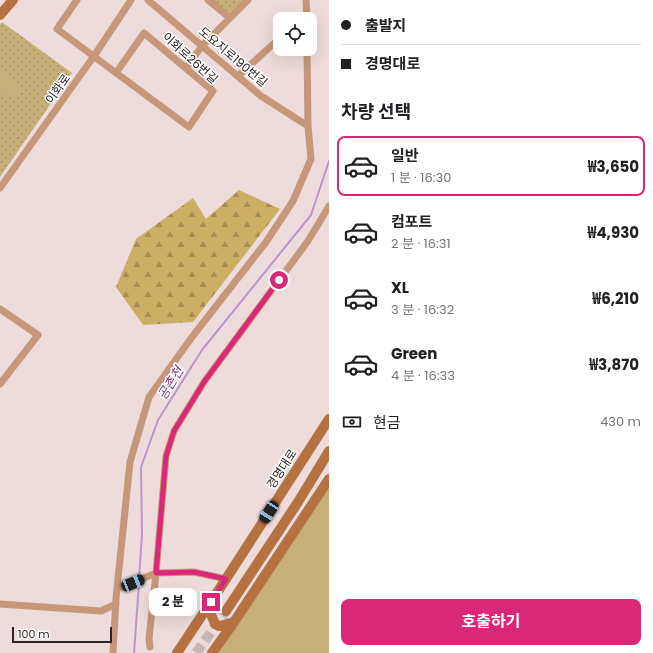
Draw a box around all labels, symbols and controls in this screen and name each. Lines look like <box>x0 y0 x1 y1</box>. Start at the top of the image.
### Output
map controls <box>273 12 317 56</box>
button: locate <box>273 12 317 56</box>
text: 출발지 <box>365 15 406 36</box>
street label: 도요지로190번길 <box>195 23 271 91</box>
street label: 이화로26번길 <box>159 28 222 87</box>
text: 경명대로 <box>365 53 420 74</box>
street label: 이화로 <box>41 70 74 107</box>
text: 차량 선택 <box>341 99 411 124</box>
text: 일반 <box>391 145 419 166</box>
icon: car <box>343 148 379 184</box>
text: ₩3,650 <box>588 156 639 177</box>
text: 1 분 · 16:30 <box>391 168 451 187</box>
text: 컴포트 <box>391 211 432 232</box>
icon: car <box>343 214 379 250</box>
text: ₩4,930 <box>588 222 639 243</box>
text: 2 분 · 16:31 <box>391 234 451 253</box>
route start <box>270 271 288 289</box>
text: XL <box>391 277 409 298</box>
icon: car <box>343 280 379 316</box>
text: ₩6,210 <box>592 288 639 309</box>
text: 3 분 · 16:32 <box>391 300 454 319</box>
text: Green <box>391 343 437 364</box>
icon: car <box>343 346 379 382</box>
text: ₩3,870 <box>589 354 639 375</box>
water label: 공촌천 <box>153 362 189 404</box>
text: 4 분 · 16:33 <box>391 366 455 385</box>
icon: cash <box>341 411 363 433</box>
text: 현금 <box>373 412 401 433</box>
text: 430 m <box>600 412 641 431</box>
street label: 경명대로 <box>262 446 301 492</box>
car <box>257 499 281 525</box>
car <box>120 573 146 593</box>
callout: 2 분 <box>149 588 197 616</box>
text: 2 분 <box>162 592 184 611</box>
route end <box>202 593 220 611</box>
button: 호출하기 <box>341 599 641 645</box>
scale bar <box>12 625 112 644</box>
text: 100 m <box>18 626 50 642</box>

